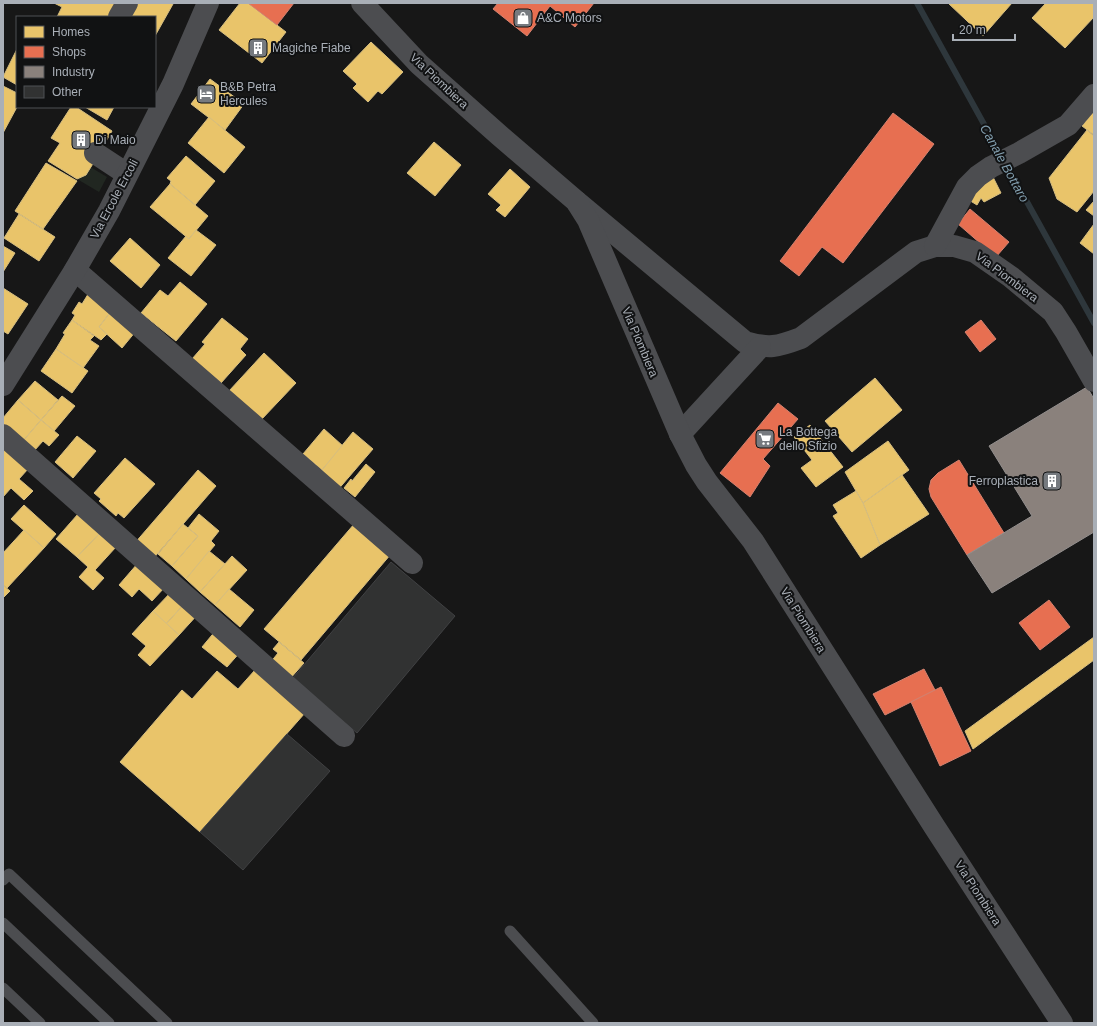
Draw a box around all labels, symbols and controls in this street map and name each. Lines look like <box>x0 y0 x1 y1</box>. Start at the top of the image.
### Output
shop icon: A&C Motors <box>512 7 534 29</box>
place label: A&C Motors <box>537 11 602 25</box>
legend <box>16 16 156 108</box>
scale bar <box>953 16 1015 42</box>
text: 20 m <box>959 23 986 37</box>
text: Homes <box>52 25 90 39</box>
building icon: Magiche Fiabe <box>247 37 269 59</box>
place label: Magiche Fiabe <box>272 41 351 55</box>
text: Shops <box>52 45 86 59</box>
street label: Via Piombiera <box>407 50 471 112</box>
text: Industry <box>52 65 95 79</box>
place label: B&B Petra Hercules <box>220 80 276 108</box>
hotel icon: B&B Petra Hercules <box>195 83 217 105</box>
text: Other <box>52 85 82 99</box>
water label: Canale Bottaro <box>977 122 1032 205</box>
building icon: Di Maio <box>70 129 92 151</box>
place label: Di Maio <box>95 133 136 147</box>
street label: Via Ercole Ercoli <box>87 157 141 241</box>
street label: Via Piombiera <box>973 249 1041 305</box>
street label: Via Piombiera <box>619 305 661 379</box>
place label: La Bottega dello Sfizio <box>779 425 837 453</box>
supermarket icon: La Bottega dello Sfizio <box>754 428 776 450</box>
building icon: Ferroplastica <box>1041 470 1063 492</box>
place label: Ferroplastica <box>969 474 1038 488</box>
street label: Via Piombiera <box>777 585 829 656</box>
street label: Via Piombiera <box>952 858 1004 928</box>

